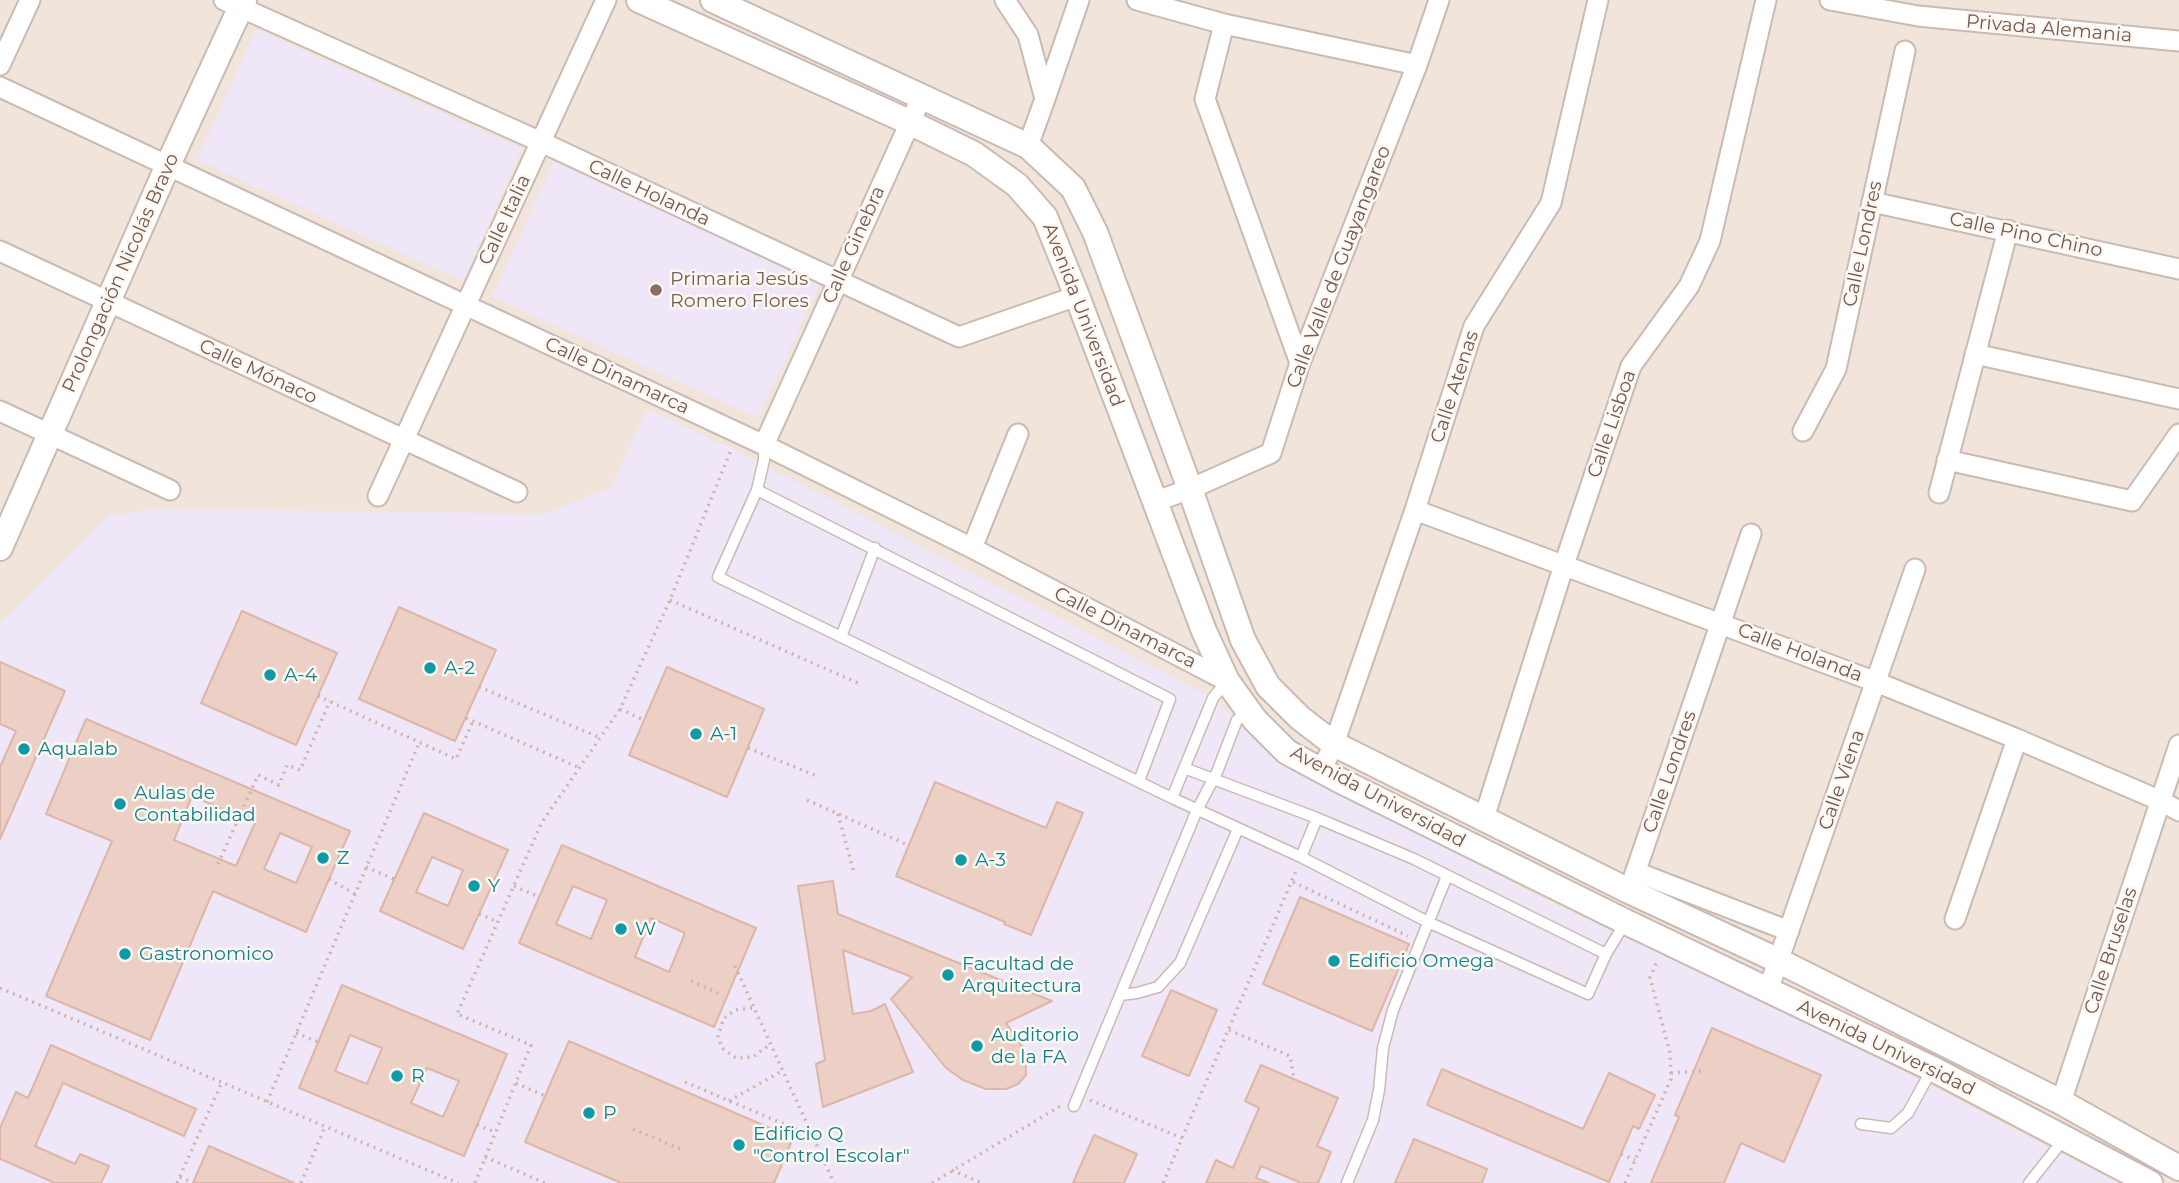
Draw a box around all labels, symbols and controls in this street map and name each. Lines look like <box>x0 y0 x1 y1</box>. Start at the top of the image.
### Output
street label: Privada Alemania <box>1965 10 2133 48</box>
street label: Calle Valle de Guayangareo <box>1282 143 1396 391</box>
street label: Prolongación Nicolás Bravo <box>58 150 184 396</box>
street label: Calle Holanda <box>584 155 714 231</box>
street label: Calle Italia <box>474 171 536 269</box>
street label: Calle Londres <box>1839 179 1887 309</box>
street label: Calle Ginebra <box>818 183 890 307</box>
street label: Calle Pino Chino <box>1947 208 2105 262</box>
street label: Avenida Universidad <box>1037 220 1129 410</box>
place label: Primaria Jesús Romero Flores <box>670 268 809 312</box>
marker: Primaria Jesús Romero Flores <box>648 282 664 298</box>
street label: Calle Atenas <box>1426 328 1484 446</box>
street label: Calle Dinamarca <box>541 333 693 419</box>
street label: Calle Mónaco <box>195 335 321 409</box>
street label: Calle Lisboa <box>1583 367 1641 481</box>
street label: Calle Dinamarca <box>1050 582 1200 674</box>
street label: Calle Holanda <box>1734 619 1866 687</box>
place label: A-2 <box>444 657 475 679</box>
marker: A-2 <box>422 660 438 676</box>
place label: A-4 <box>284 664 317 686</box>
marker: A-4 <box>262 667 278 683</box>
street label: Calle Londres <box>1638 708 1702 836</box>
place label: A-1 <box>710 723 737 745</box>
marker: A-1 <box>688 726 704 742</box>
street label: Calle Viena <box>1814 727 1870 833</box>
place label: Aqualab <box>38 738 118 760</box>
marker: Aqualab <box>16 741 32 757</box>
street label: Avenida Universidad <box>1287 741 1469 853</box>
place label: Aulas de Contabilidad <box>134 782 256 826</box>
marker: Aulas de Contabilidad <box>112 796 128 812</box>
place label: Z <box>337 847 349 869</box>
place label: A-3 <box>975 849 1006 871</box>
marker: Z <box>315 850 331 866</box>
marker: A-3 <box>953 852 969 868</box>
place label: Y <box>488 875 500 897</box>
marker: Y <box>466 878 482 894</box>
street label: Calle Bruselas <box>2080 885 2142 1017</box>
place label: W <box>635 918 656 940</box>
marker: W <box>613 921 629 937</box>
place label: Gastronomico <box>139 943 274 965</box>
marker: Gastronomico <box>117 946 133 962</box>
place label: Edificio Omega <box>1348 950 1494 972</box>
place label: Facultad de Arquitectura <box>962 953 1082 997</box>
marker: Edificio Omega <box>1326 953 1342 969</box>
marker: Facultad de Arquitectura <box>940 967 956 983</box>
street label: Avenida Universidad <box>1793 995 1979 1101</box>
place label: Auditorio de la FA <box>991 1024 1079 1068</box>
marker: Auditorio de la FA <box>969 1038 985 1054</box>
place label: R <box>411 1065 425 1087</box>
marker: R <box>389 1068 405 1084</box>
place label: P <box>603 1102 617 1124</box>
marker: P <box>581 1105 597 1121</box>
place label: Edificio Q "Control Escolar" <box>753 1123 910 1167</box>
marker: Edificio Q "Control Escolar" <box>731 1137 747 1153</box>

